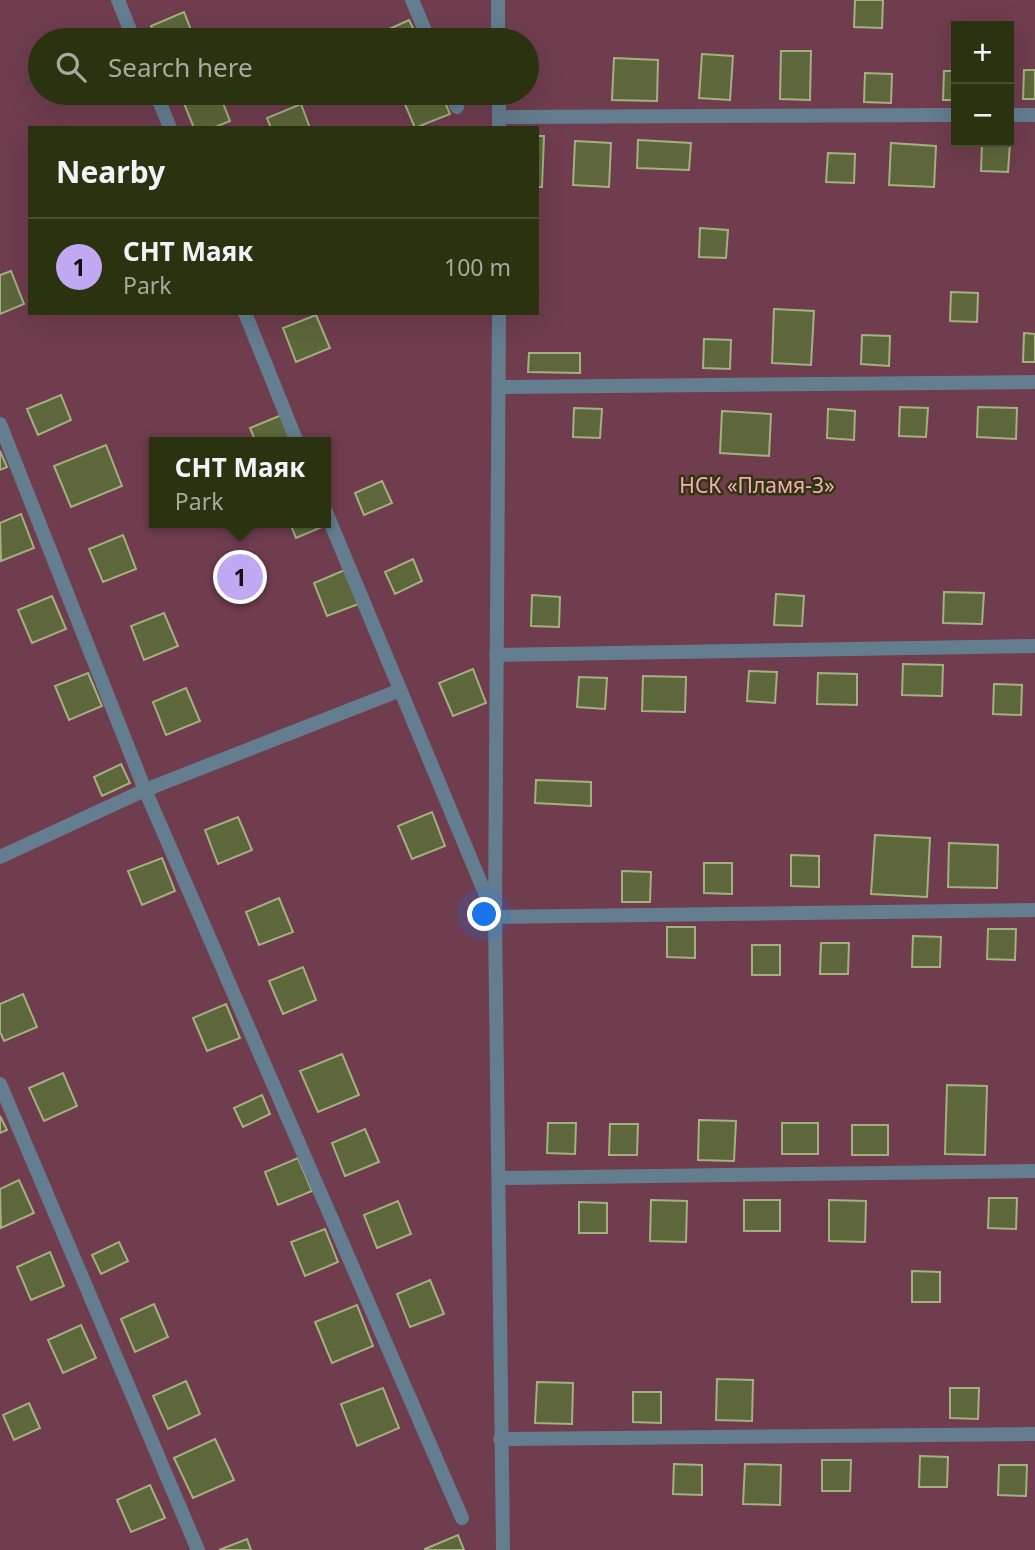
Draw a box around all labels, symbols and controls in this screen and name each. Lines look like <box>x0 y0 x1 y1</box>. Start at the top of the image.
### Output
map controls <box>951 21 1014 147</box>
button: + <box>951 21 1014 84</box>
search box <box>28 28 539 105</box>
icon: search <box>52 48 90 86</box>
text: Search here <box>108 49 253 85</box>
button: − <box>951 84 1014 147</box>
text: Nearby <box>56 151 165 192</box>
text: СНТ Маяк <box>123 233 253 269</box>
text: 1 <box>72 251 86 283</box>
text: 100 m <box>444 251 511 283</box>
text: Park <box>123 269 172 301</box>
popup <box>149 437 331 528</box>
text: СНТ Маяк <box>175 449 305 485</box>
park label: НСК «Пламя-3» <box>679 471 835 499</box>
text: Park <box>175 485 223 517</box>
pin: 1 <box>217 551 263 603</box>
your location <box>467 897 501 931</box>

